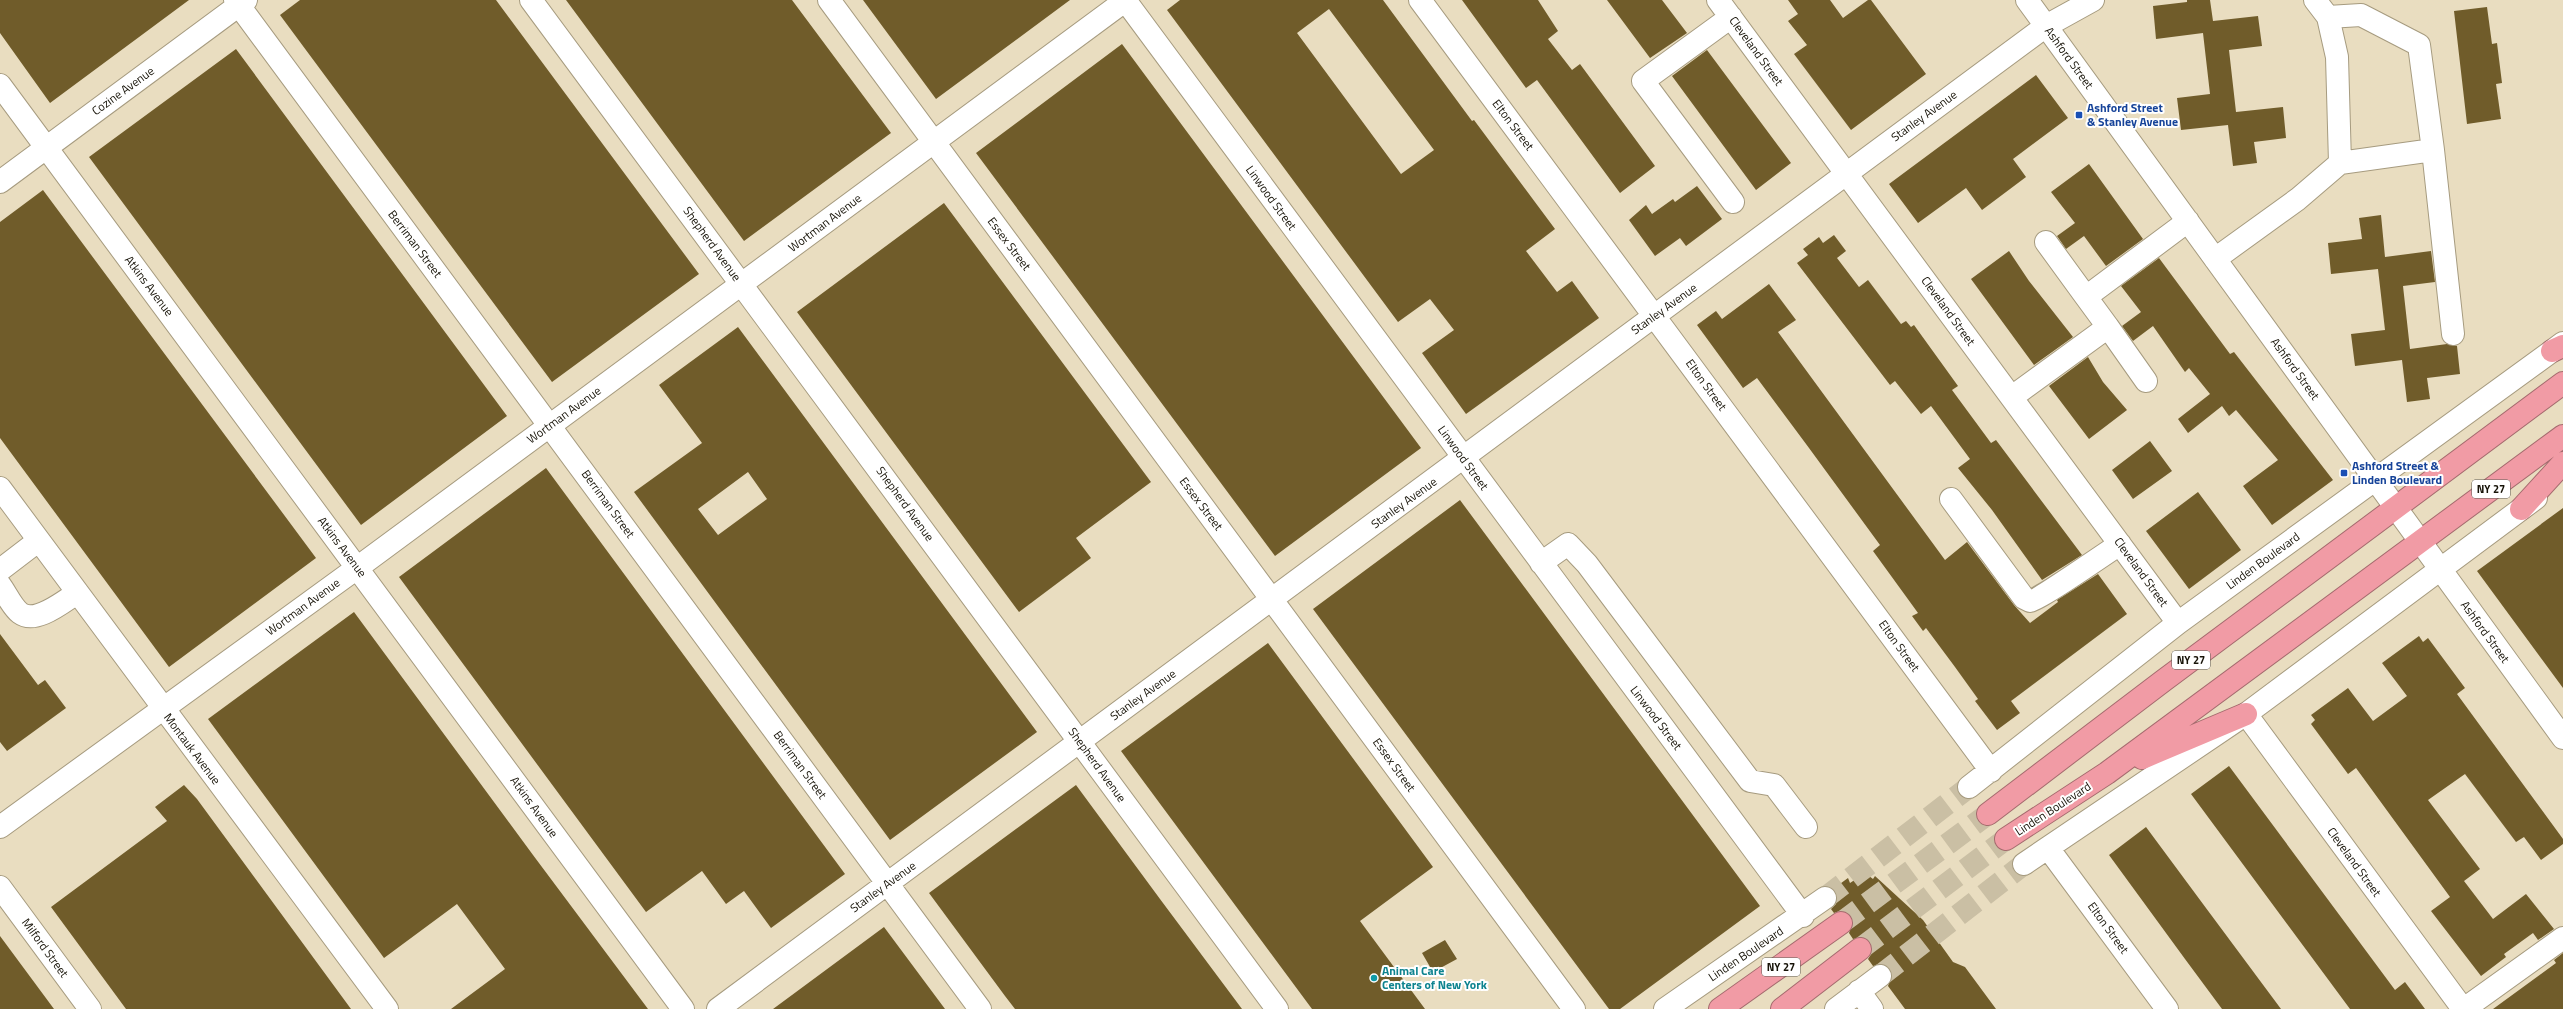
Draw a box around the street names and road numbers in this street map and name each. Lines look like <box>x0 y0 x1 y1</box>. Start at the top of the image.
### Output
street label: Cleveland Street <box>1725 12 1789 90</box>
street label: Ashford Street <box>2040 22 2099 94</box>
street label: Cozine Avenue <box>87 61 158 120</box>
street label: Stanley Avenue <box>1887 85 1961 146</box>
street label: Elton Street <box>1488 95 1540 155</box>
street label: Linwood Street <box>1241 161 1302 235</box>
street label: Wortman Avenue <box>784 189 865 257</box>
street label: Shepherd Avenue <box>679 202 746 285</box>
street label: Berriman Street <box>384 206 448 282</box>
street label: Essex Street <box>983 213 1036 275</box>
street label: Atkins Avenue <box>120 251 179 320</box>
street label: Cleveland Street <box>1917 272 1981 350</box>
street label: Stanley Avenue <box>1627 278 1701 339</box>
street label: Ashford Street <box>2266 333 2325 405</box>
street label: Elton Street <box>1681 355 1732 415</box>
street label: Wortman Avenue <box>523 381 605 448</box>
street label: Linwood Street <box>1433 421 1494 495</box>
street label: Shepherd Avenue <box>872 462 939 545</box>
street label: Berriman Street <box>577 466 640 542</box>
street label: Stanley Avenue <box>1367 472 1441 533</box>
street label: Essex Street <box>1175 473 1228 535</box>
road number: NY 27 <box>2472 480 2510 498</box>
street label: Atkins Avenue <box>313 512 372 581</box>
street label: Linden Boulevard <box>2222 527 2304 594</box>
street label: Cleveland Street <box>2110 533 2174 611</box>
street label: Wortman Avenue <box>262 573 344 640</box>
street label: Ashford Street <box>2456 596 2515 668</box>
street label: Elton Street <box>1874 616 1925 676</box>
road number: NY 27 <box>2172 651 2210 669</box>
street label: Stanley Avenue <box>1106 664 1180 725</box>
street label: Linwood Street <box>1626 681 1687 755</box>
street label: Montauk Avenue <box>159 709 226 788</box>
street label: Shepherd Avenue <box>1064 723 1131 806</box>
street label: Berriman Street <box>769 727 832 803</box>
street label: Essex Street <box>1368 734 1421 796</box>
street label: Atkins Avenue <box>506 772 563 841</box>
street label: Linden Boulevard <box>2011 777 2094 840</box>
street label: Cleveland Street <box>2323 823 2387 901</box>
street label: Stanley Avenue <box>846 856 920 917</box>
street label: Elton Street <box>2083 898 2134 958</box>
street label: Milford Street <box>17 914 74 982</box>
street label: Linden Boulevard <box>1704 921 1787 986</box>
road number: NY 27 <box>1762 958 1800 976</box>

